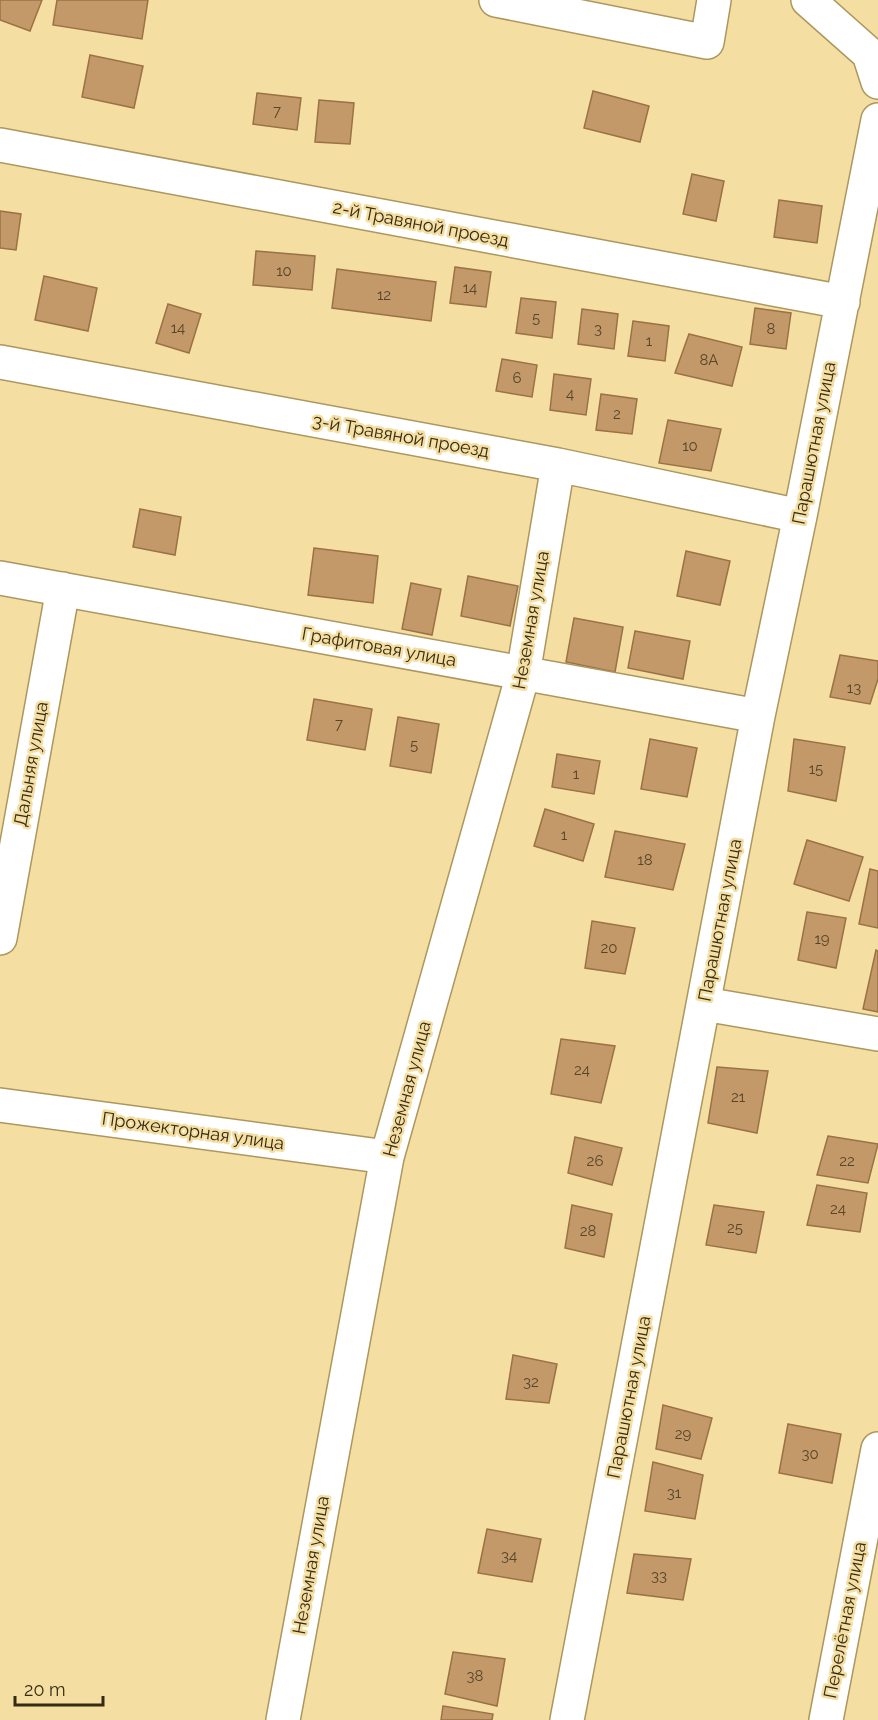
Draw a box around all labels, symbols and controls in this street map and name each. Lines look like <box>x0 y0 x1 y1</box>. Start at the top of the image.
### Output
house number: 7 <box>273 102 281 120</box>
street label: 2-й Травяной проезд <box>331 196 511 251</box>
house number: 10 <box>276 262 292 280</box>
house number: 14 <box>463 279 477 297</box>
house number: 12 <box>377 286 391 304</box>
house number: 5 <box>532 309 540 327</box>
house number: 14 <box>171 319 185 337</box>
house number: 3 <box>594 320 602 338</box>
house number: 8 <box>767 320 776 338</box>
house number: 1 <box>646 332 653 350</box>
house number: 8А <box>700 351 718 369</box>
street label: Парашютная улица <box>787 360 840 526</box>
house number: 6 <box>512 369 522 387</box>
house number: 4 <box>566 385 574 403</box>
house number: 2 <box>613 405 621 423</box>
street label: 3-й Травяной проезд <box>311 410 491 461</box>
house number: 10 <box>682 437 698 455</box>
street label: Неземная улица <box>508 549 553 691</box>
street label: Графитовая улица <box>300 623 458 670</box>
house number: 13 <box>847 679 861 697</box>
street label: Дальняя улица <box>9 700 52 828</box>
house number: 7 <box>335 715 343 733</box>
house number: 5 <box>410 736 418 754</box>
house number: 15 <box>809 760 823 778</box>
house number: 1 <box>573 765 580 783</box>
house number: 1 <box>561 826 568 844</box>
street label: Парашютная улица <box>693 837 746 1003</box>
house number: 18 <box>637 851 653 869</box>
house number: 19 <box>814 930 830 948</box>
house number: 20 <box>601 939 618 957</box>
street label: Неземная улица <box>378 1019 435 1159</box>
house number: 24 <box>574 1061 590 1079</box>
house number: 21 <box>731 1088 746 1106</box>
street label: Прожекторная улица <box>101 1107 286 1154</box>
house number: 26 <box>587 1152 603 1170</box>
house number: 22 <box>839 1152 855 1170</box>
house number: 24 <box>830 1200 846 1218</box>
house number: 25 <box>727 1219 743 1237</box>
house number: 28 <box>580 1222 596 1240</box>
street label: Парашютная улица <box>602 1314 655 1480</box>
house number: 32 <box>523 1373 539 1391</box>
house number: 29 <box>675 1425 692 1443</box>
house number: 30 <box>801 1445 819 1463</box>
house number: 31 <box>667 1484 682 1502</box>
street label: Неземная улица <box>288 1494 333 1636</box>
street label: Перелётная улица <box>819 1540 870 1700</box>
house number: 34 <box>501 1547 517 1565</box>
house number: 33 <box>651 1567 667 1585</box>
house number: 38 <box>467 1667 484 1685</box>
scale bar <box>15 1669 104 1707</box>
text: 20 m <box>24 1679 66 1700</box>

